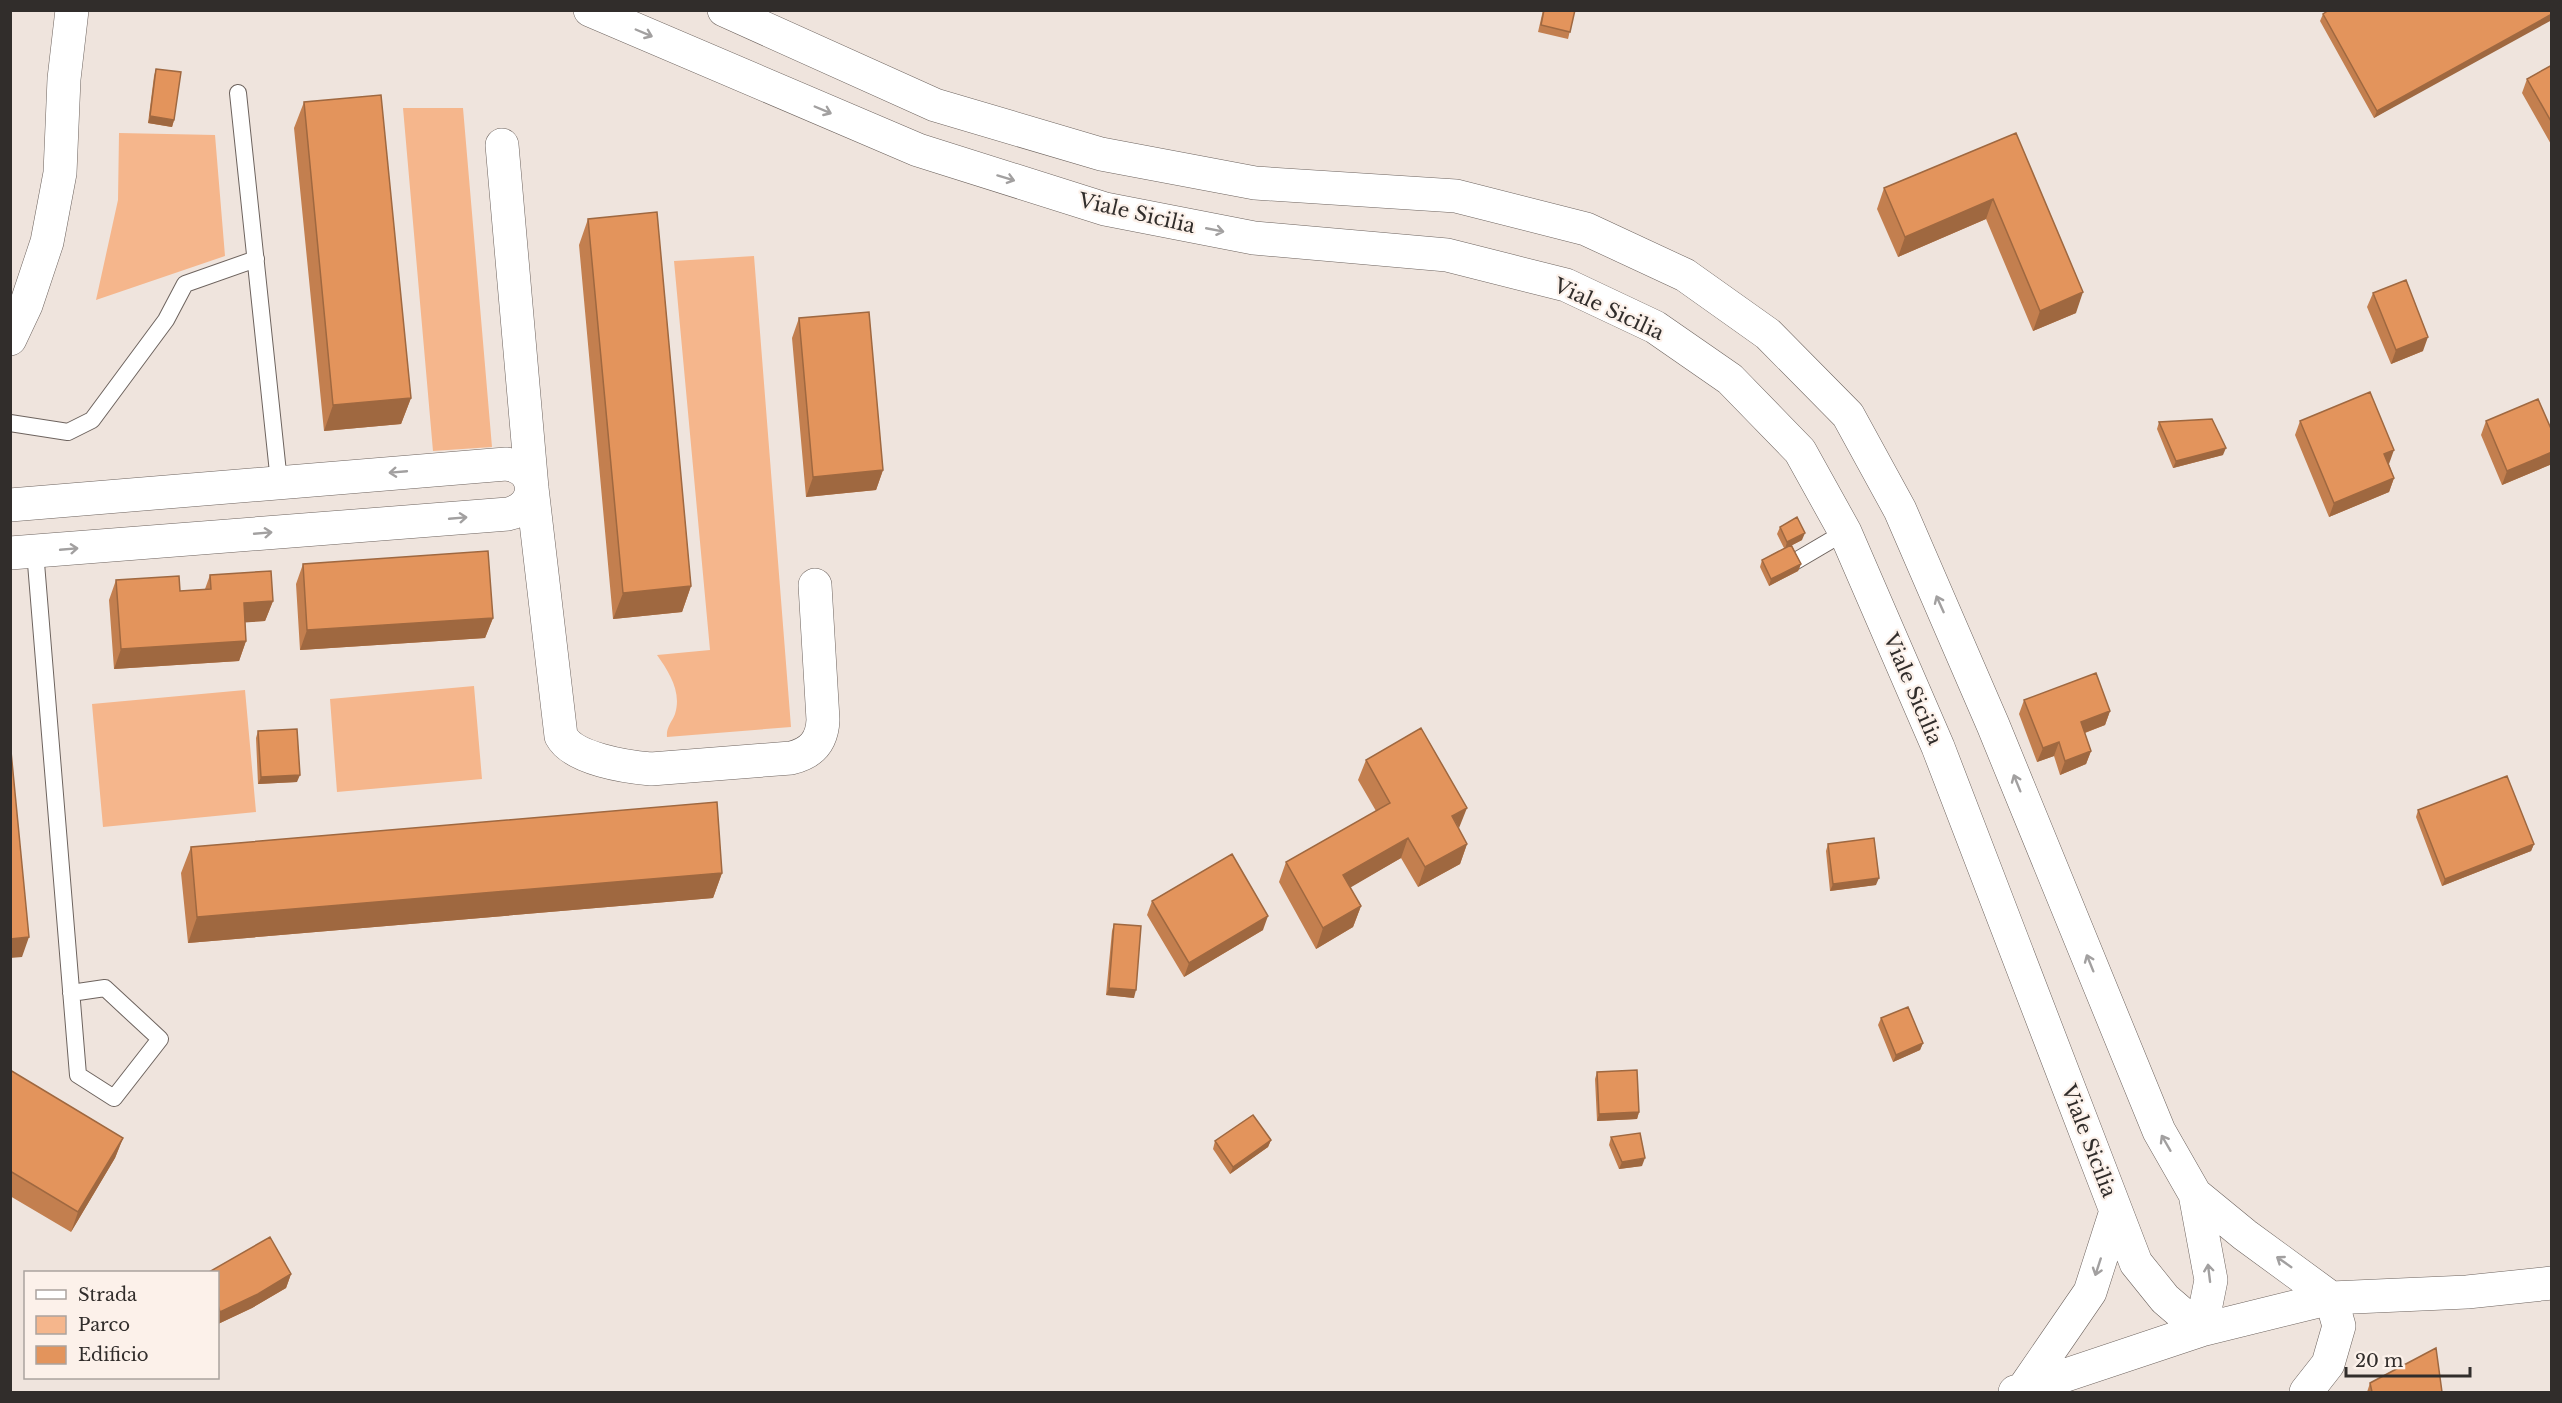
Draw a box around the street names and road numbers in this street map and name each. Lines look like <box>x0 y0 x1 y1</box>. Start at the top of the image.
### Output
street label: Viale Sicilia <box>1075 188 1198 238</box>
street label: Viale Sicilia <box>1549 273 1669 345</box>
street label: Viale Sicilia <box>1878 629 1948 749</box>
street label: Viale Sicilia <box>2056 1080 2122 1202</box>

